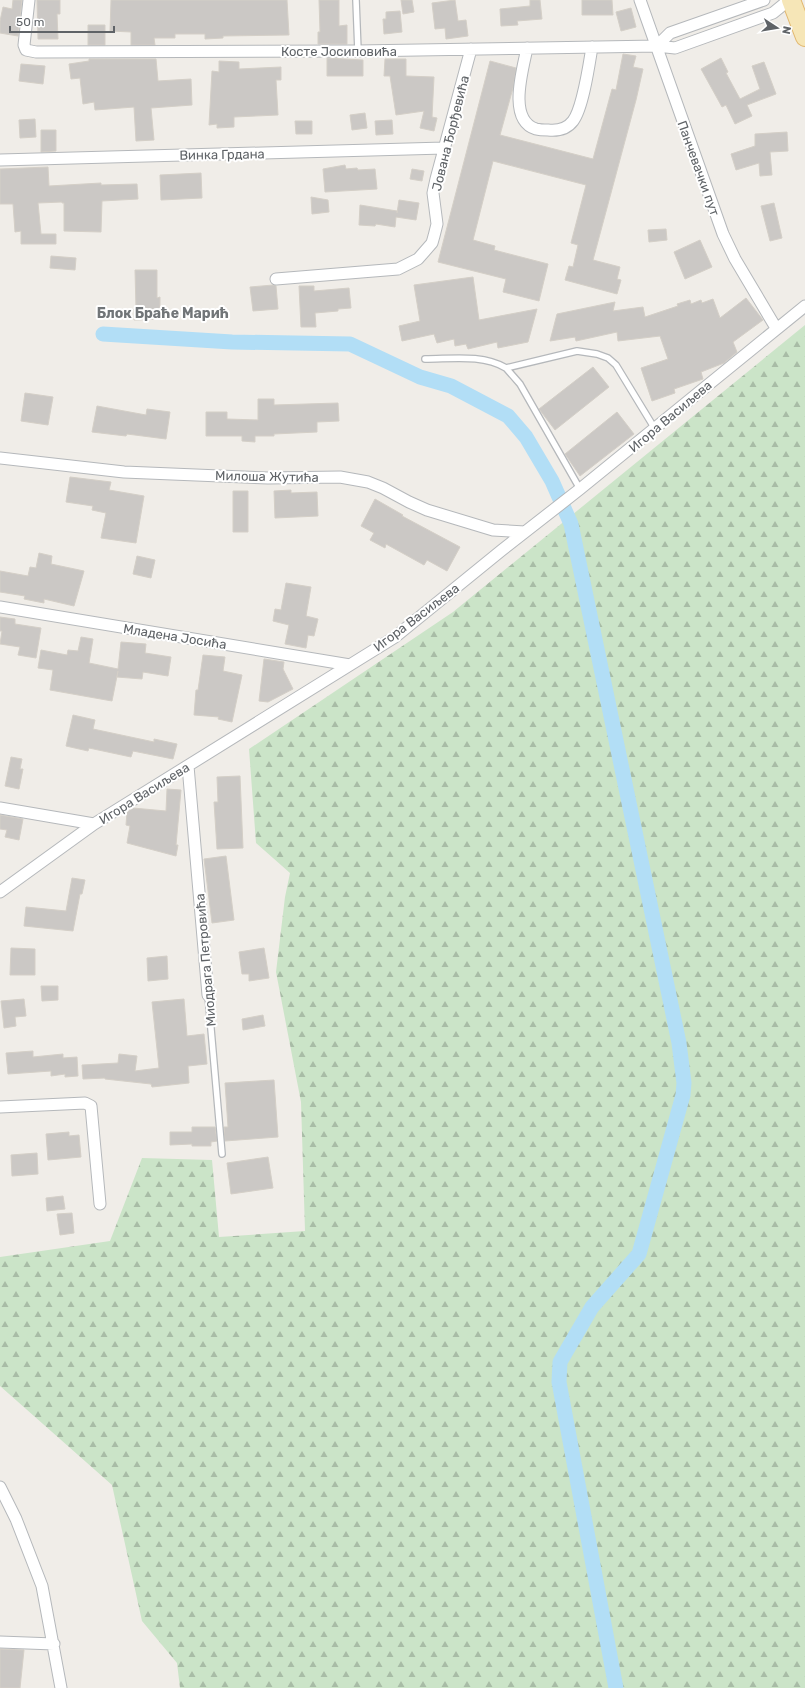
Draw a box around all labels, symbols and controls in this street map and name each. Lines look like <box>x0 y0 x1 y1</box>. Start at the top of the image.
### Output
scale bar <box>10 8 114 34</box>
north arrow <box>757 8 797 48</box>
text: 50 m <box>16 15 44 29</box>
text: N <box>779 25 793 35</box>
street label: Косте Јосиповића <box>281 44 397 59</box>
street label: Јована Ђорђевића <box>429 74 472 192</box>
street label: Панчевачки пут <box>674 119 723 218</box>
street label: Винка Грдана <box>179 146 265 163</box>
district label: Блок Браће Марић <box>97 305 229 322</box>
street label: Игора Васиљева <box>626 377 715 455</box>
street label: Милоша Жутића <box>215 468 319 485</box>
street label: Игора Васиљева <box>370 580 462 655</box>
street label: Младена Јосића <box>122 621 228 652</box>
street label: Игора Васиљева <box>96 760 192 827</box>
street label: Миодрага Петровића <box>192 893 219 1027</box>

